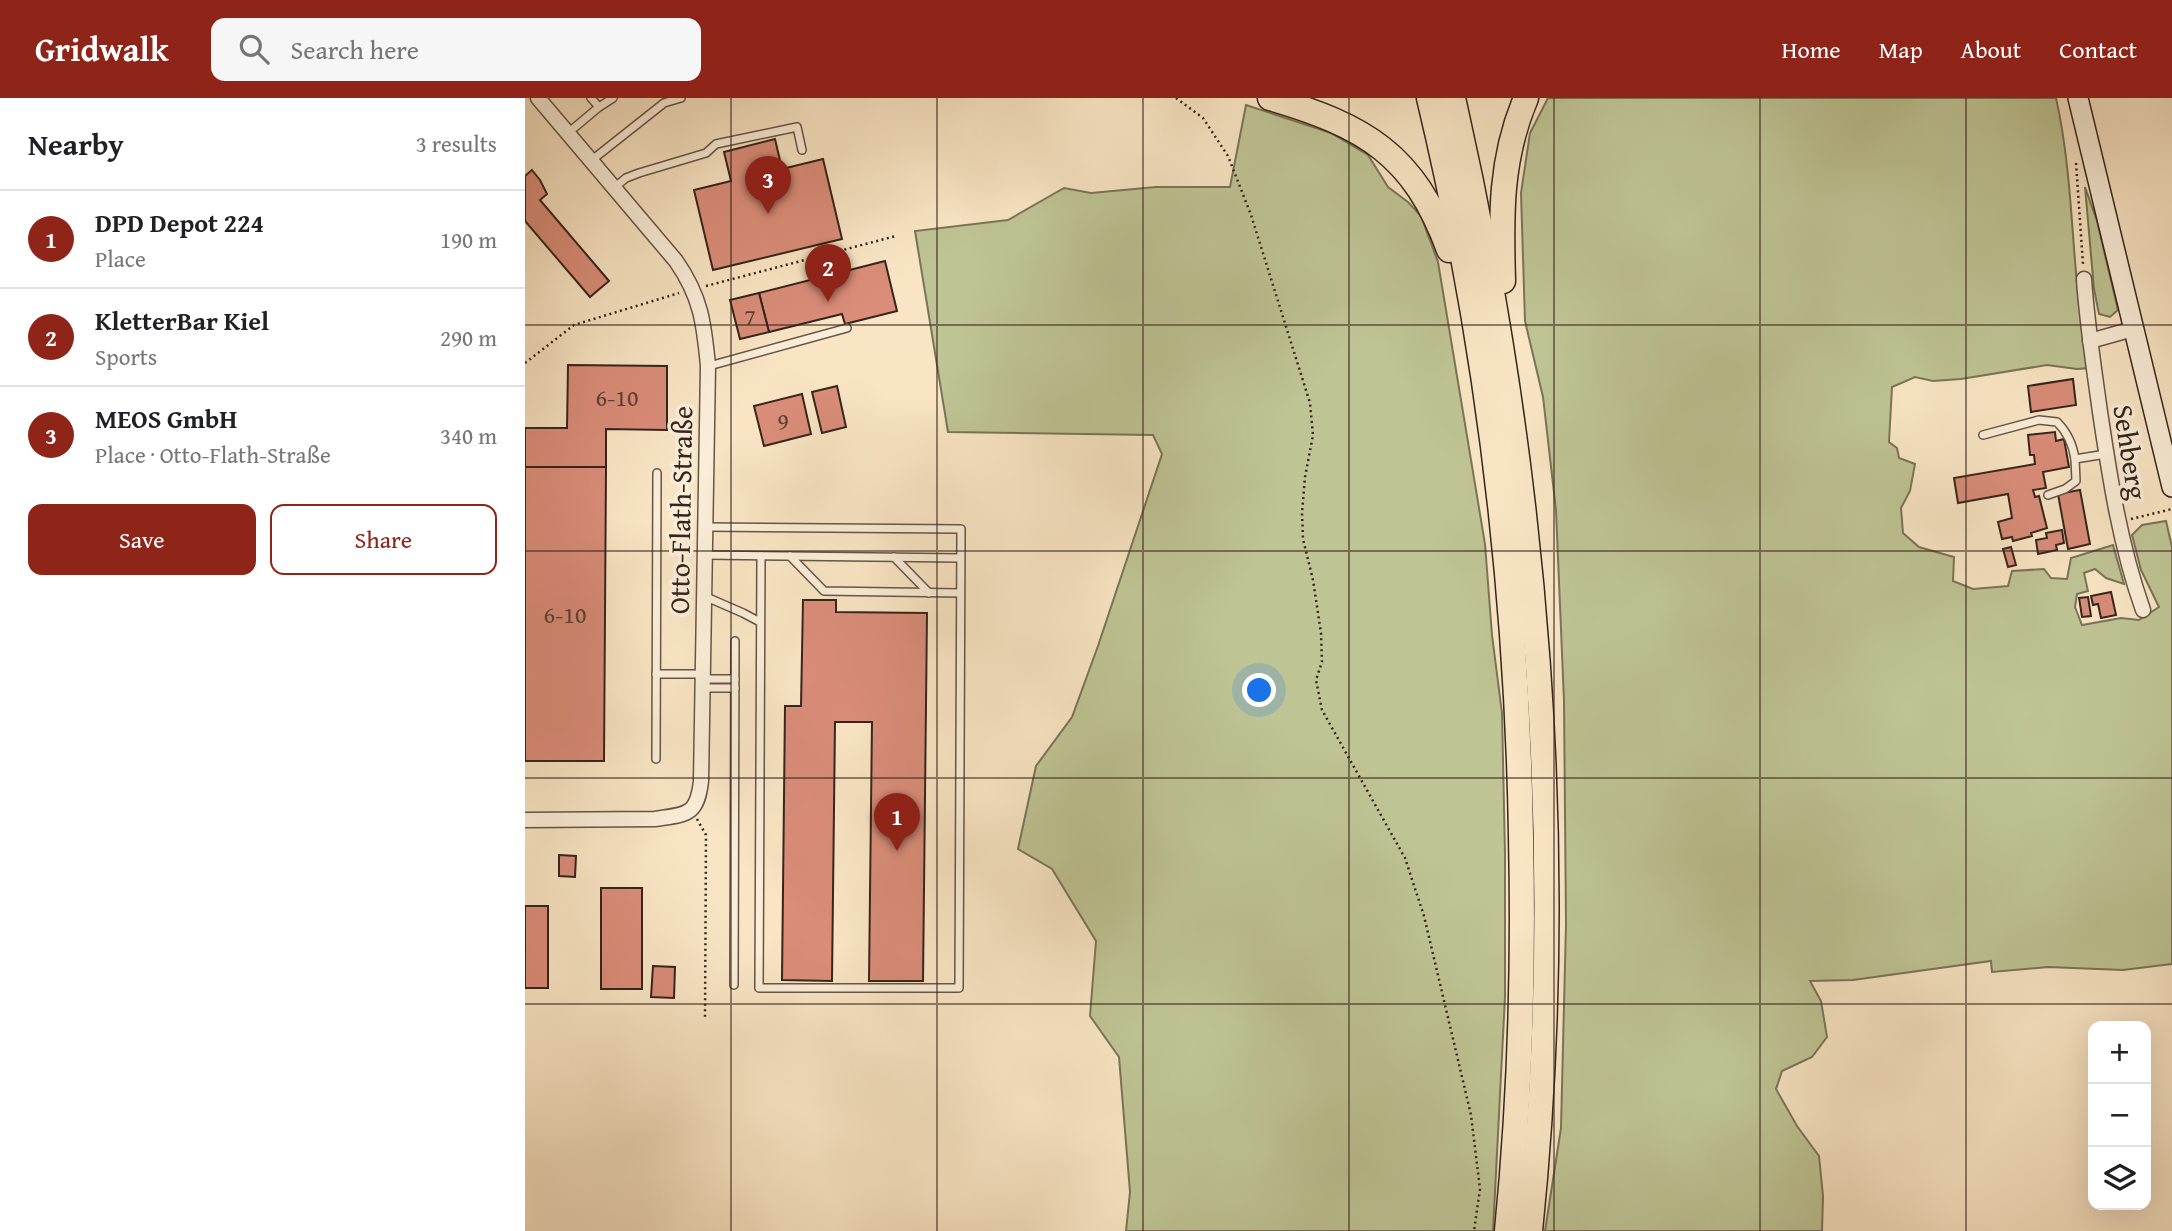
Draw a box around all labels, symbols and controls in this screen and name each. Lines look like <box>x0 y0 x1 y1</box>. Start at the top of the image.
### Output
search box <box>211 18 701 81</box>
text: Gridwalk <box>35 25 169 73</box>
icon: search <box>235 30 273 68</box>
text: Search here <box>291 30 419 69</box>
text: Home <box>1782 32 1841 67</box>
text: Map <box>1879 32 1923 67</box>
text: About <box>1961 32 2021 67</box>
text: Contact <box>2059 32 2137 67</box>
text: Nearby <box>28 122 124 166</box>
text: 3 results <box>416 127 497 160</box>
pin: 3 <box>745 156 791 214</box>
text: DPD Depot 224 <box>95 203 264 242</box>
text: 1 <box>45 223 57 256</box>
text: 190 m <box>440 223 497 256</box>
text: Place <box>95 242 146 275</box>
pin: 2 <box>805 244 851 302</box>
house number: 7 <box>744 299 756 334</box>
text: KletterBar Kiel <box>95 301 269 340</box>
text: 2 <box>45 321 57 354</box>
text: 290 m <box>440 321 497 354</box>
text: Sports <box>95 340 157 373</box>
house number: 6-10 <box>596 380 638 415</box>
text: MEOS GmbH <box>95 399 237 438</box>
street label: Sehberg <box>2103 402 2159 503</box>
house number: 9 <box>777 403 789 438</box>
street label: Otto-Flath-Straße <box>658 406 702 614</box>
text: 3 <box>45 419 57 452</box>
text: 340 m <box>440 419 497 452</box>
text: Place · Otto-Flath-Straße <box>95 438 331 471</box>
button: Save <box>28 504 256 575</box>
button: Share <box>270 504 497 575</box>
house number: 6-10 <box>544 597 586 632</box>
your location <box>1242 673 1276 707</box>
pin: 1 <box>874 793 920 851</box>
map controls <box>2088 1021 2151 1210</box>
button: + <box>2088 1021 2151 1084</box>
button: − <box>2088 1084 2151 1147</box>
button: layers <box>2088 1147 2151 1210</box>

